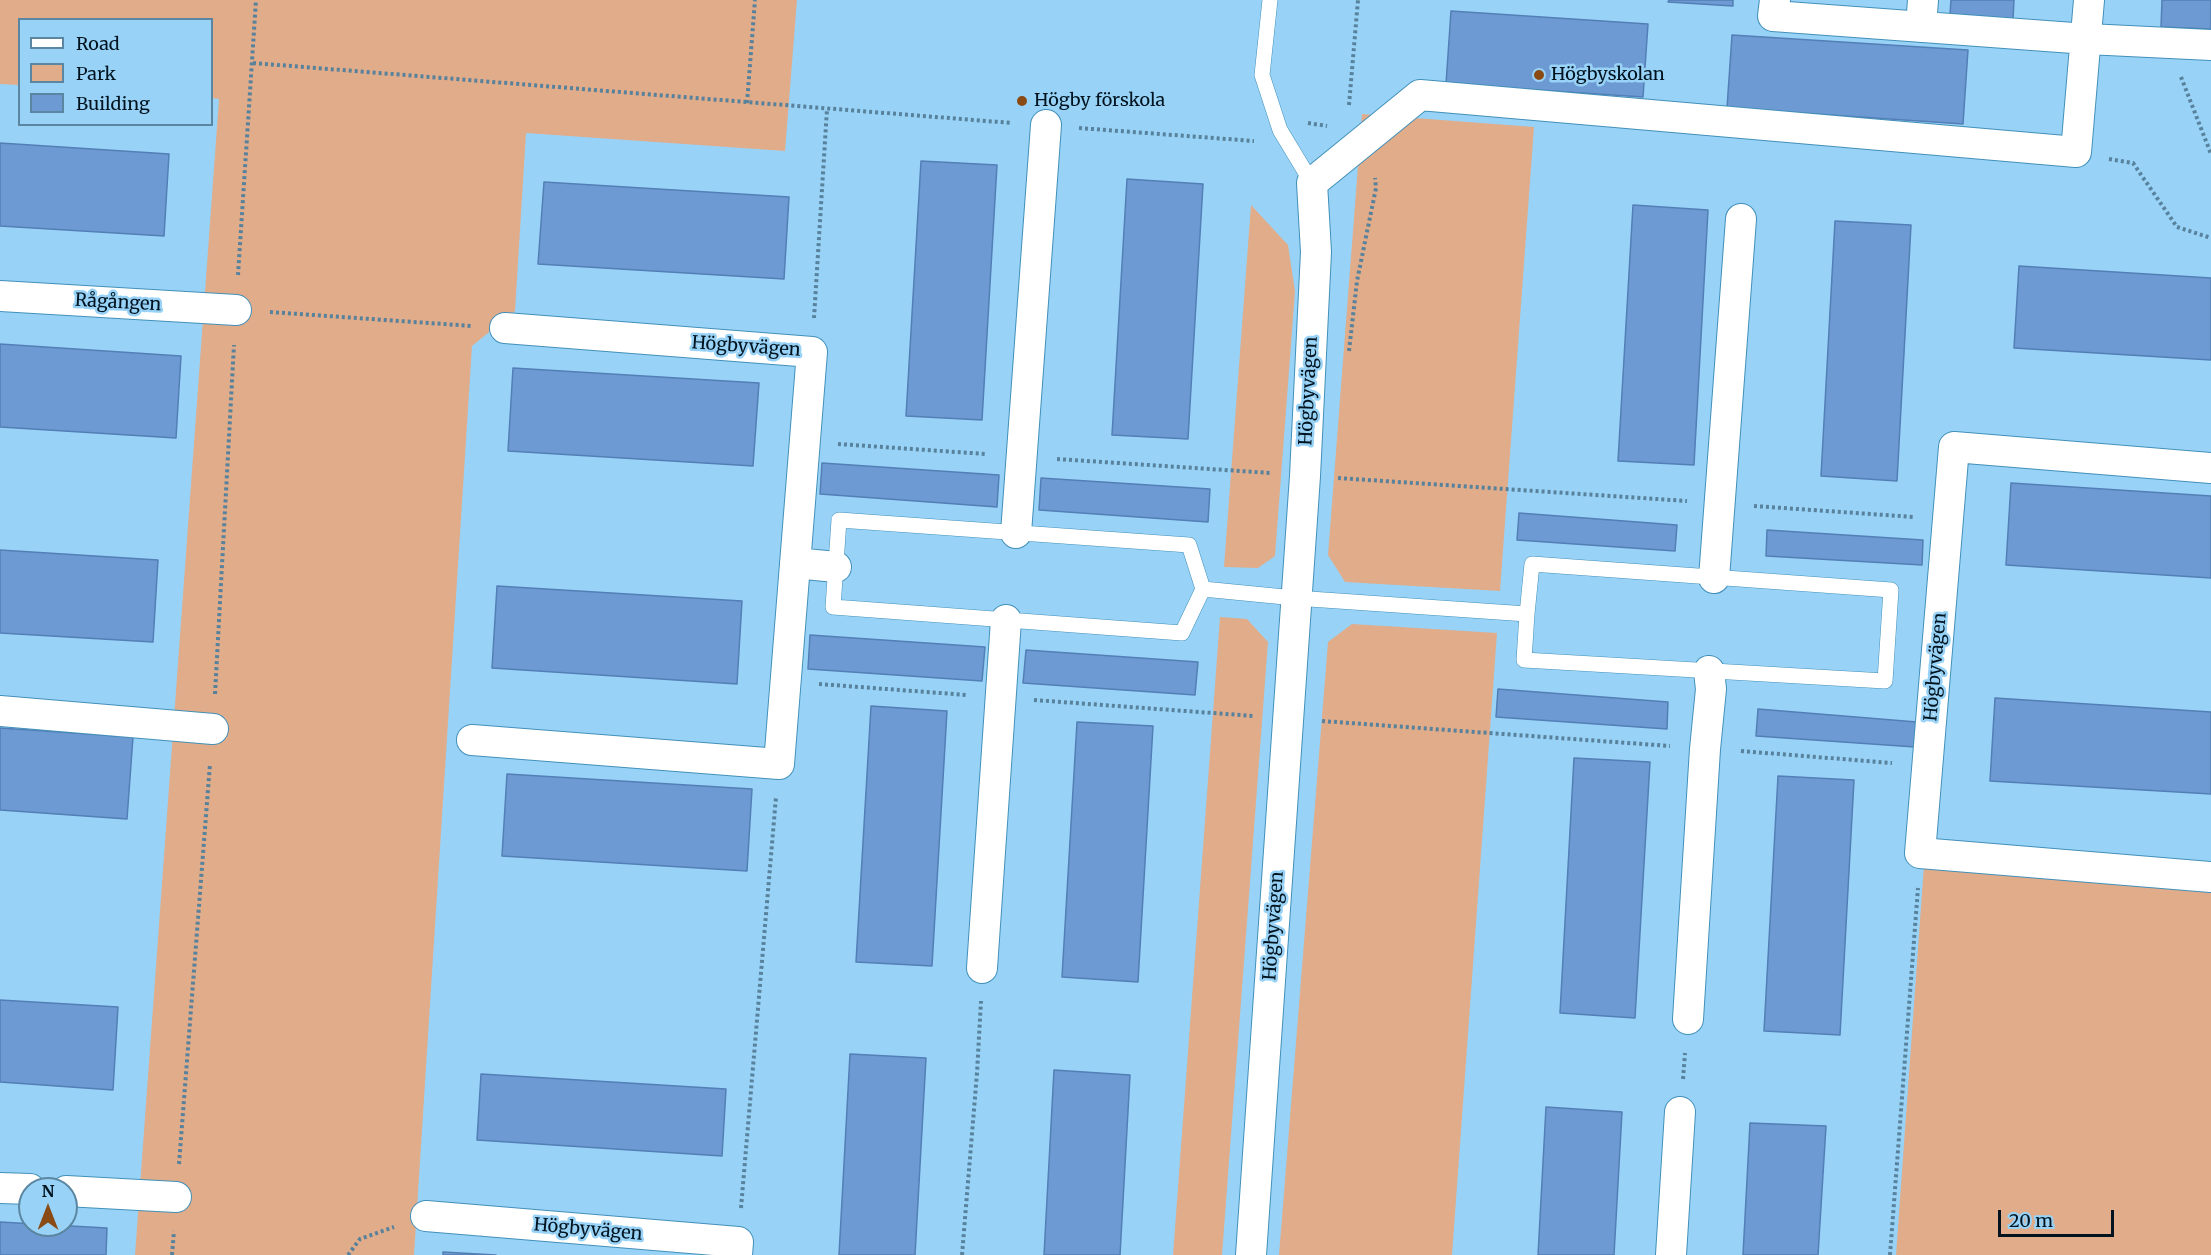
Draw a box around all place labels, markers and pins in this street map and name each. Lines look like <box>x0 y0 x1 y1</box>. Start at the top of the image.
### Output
place label: Högbyskolan <box>1551 64 1665 86</box>
marker: Högbyskolan <box>1532 68 1546 82</box>
place label: Högby förskola <box>1034 90 1165 112</box>
marker: Högby förskola <box>1015 94 1029 108</box>

